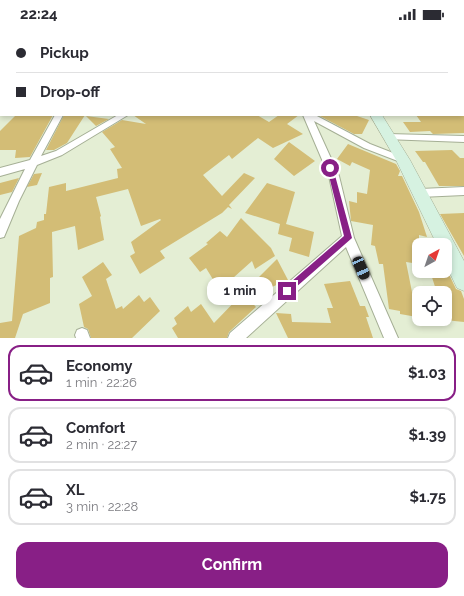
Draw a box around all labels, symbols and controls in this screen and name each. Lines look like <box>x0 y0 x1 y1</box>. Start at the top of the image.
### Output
text: 22:24 <box>20 5 58 23</box>
text: Pickup <box>40 44 89 62</box>
text: Drop-off <box>40 83 100 101</box>
route start <box>321 159 339 177</box>
north arrow <box>412 238 452 278</box>
map controls <box>412 238 452 326</box>
car <box>351 255 371 281</box>
callout: 1 min <box>207 277 273 305</box>
route end <box>278 282 296 300</box>
text: 1 min <box>224 283 256 298</box>
button: locate <box>412 286 452 326</box>
icon: car <box>18 355 54 391</box>
text: Economy <box>66 357 133 375</box>
text: $1.03 <box>408 364 446 382</box>
text: 1 min · 22:26 <box>66 375 137 390</box>
icon: car <box>18 417 54 453</box>
text: Comfort <box>66 419 125 437</box>
text: $1.39 <box>408 426 446 444</box>
text: 2 min · 22:27 <box>66 437 137 452</box>
icon: car <box>18 479 54 515</box>
text: XL <box>66 481 84 499</box>
text: $1.75 <box>409 488 446 506</box>
text: 3 min · 22:28 <box>66 499 138 514</box>
button: Confirm <box>16 542 448 588</box>

